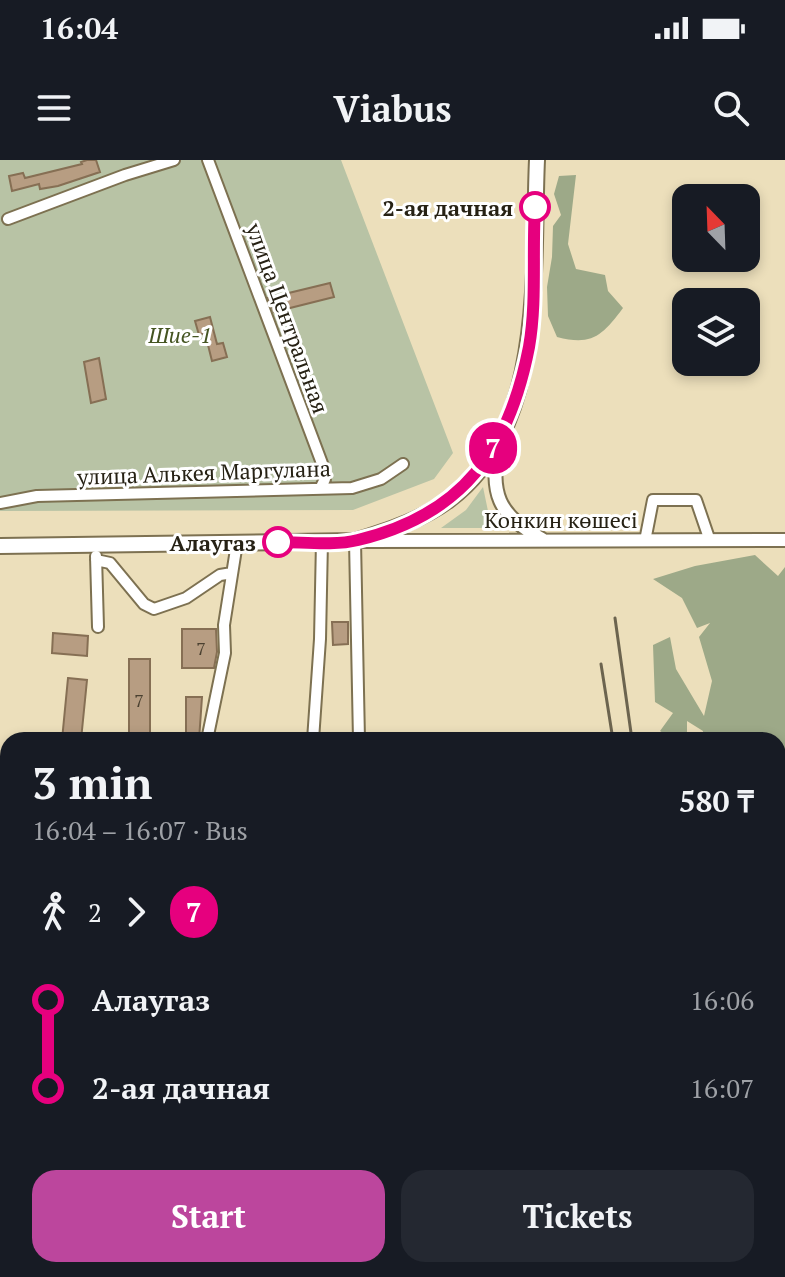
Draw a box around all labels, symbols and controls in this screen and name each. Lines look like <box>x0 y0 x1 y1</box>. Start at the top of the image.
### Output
text: 16:04 <box>40 8 118 48</box>
text: Viabus <box>333 85 452 132</box>
icon: menu <box>32 86 76 130</box>
icon: search <box>709 86 753 130</box>
north arrow <box>672 184 760 272</box>
map controls <box>672 184 760 376</box>
marker: 2-ая дачная <box>520 192 550 222</box>
place label: 2-ая дачная <box>382 193 513 222</box>
street label: улица Центральная <box>240 218 336 417</box>
button: layers <box>672 288 760 376</box>
park label: Шие-1 <box>147 320 212 349</box>
line badge: 7 <box>467 422 519 474</box>
text: 7 <box>485 429 501 466</box>
street label: улица Алькея Маргулана <box>76 453 331 491</box>
street label: Конкин көшесі <box>484 505 638 534</box>
marker: Алаугаз <box>263 527 293 557</box>
place label: Алаугаз <box>169 528 256 557</box>
house number: 7 <box>196 636 206 660</box>
house number: 7 <box>134 688 144 712</box>
text: 3 min <box>32 753 152 812</box>
text: 580 ₸ <box>679 781 754 821</box>
text: 16:04 – 16:07 · Bus <box>32 813 248 847</box>
icon: walk <box>32 890 76 934</box>
icon: forward <box>114 890 158 934</box>
text: 7 <box>186 893 202 930</box>
text: 2 <box>88 895 102 929</box>
text: Алаугаз <box>92 980 210 1020</box>
text: 16:06 <box>690 983 754 1017</box>
text: 2-ая дачная <box>92 1068 270 1108</box>
text: 16:07 <box>690 1071 754 1105</box>
button: Start <box>32 1170 385 1262</box>
button: Tickets <box>401 1170 754 1262</box>

